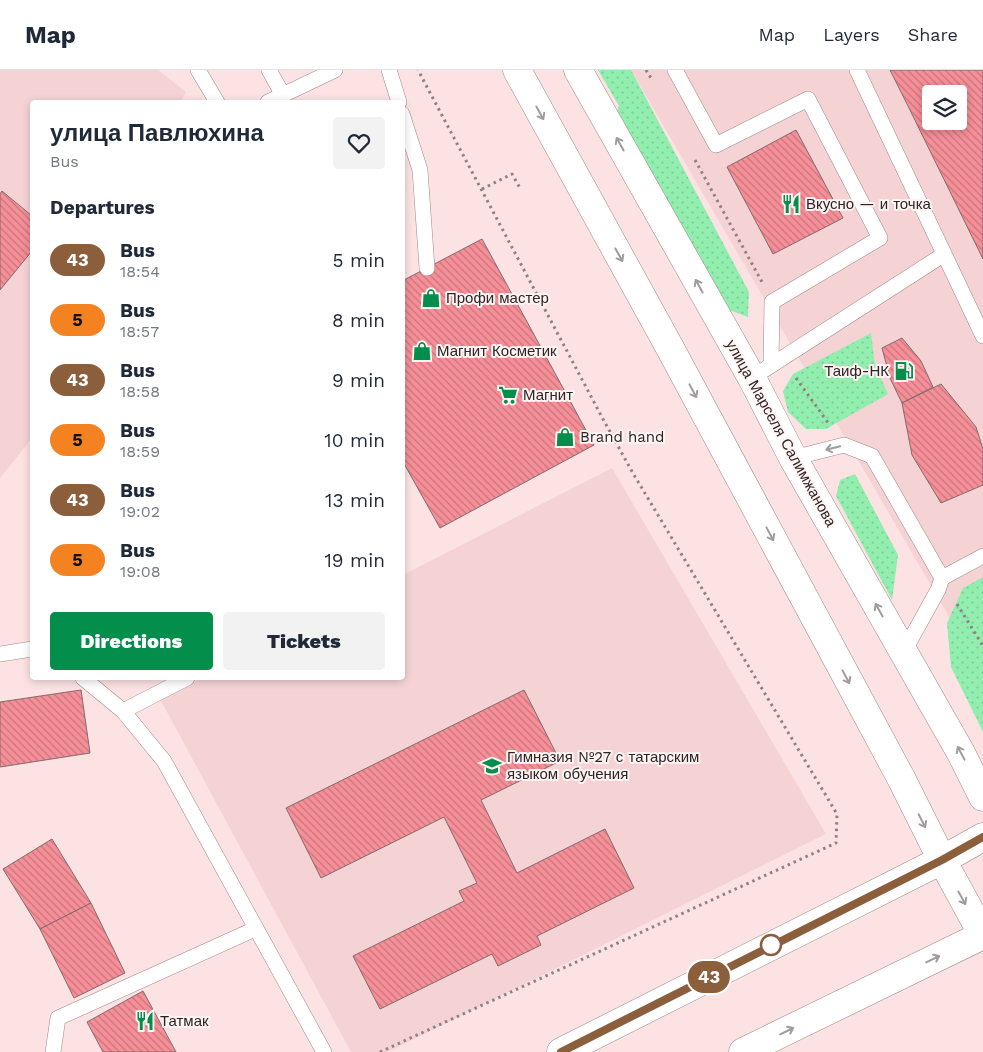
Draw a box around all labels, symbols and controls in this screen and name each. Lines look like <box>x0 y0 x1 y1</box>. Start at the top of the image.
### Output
text: Map <box>25 21 76 49</box>
text: Map <box>758 24 795 45</box>
text: Layers <box>823 24 880 45</box>
text: Share <box>908 24 958 45</box>
map controls <box>922 85 967 130</box>
button: layers <box>922 85 967 130</box>
one-way arrow <box>535 105 545 120</box>
button: heart <box>333 117 385 169</box>
text: улица Павлюхина <box>50 119 264 147</box>
one-way arrow <box>615 137 624 152</box>
text: Bus <box>50 152 79 171</box>
restaurant icon: Вкусно — и точка <box>780 193 802 215</box>
place label: Вкусно — и точка <box>806 195 932 213</box>
text: Departures <box>50 196 155 219</box>
text: Bus <box>120 239 155 262</box>
one-way arrow <box>614 247 624 262</box>
text: 43 <box>66 249 89 270</box>
text: 5 min <box>333 249 385 272</box>
text: 18:54 <box>120 262 160 281</box>
one-way arrow <box>694 279 704 293</box>
shop icon: Профи мастер <box>420 287 442 309</box>
place label: Профи мастер <box>446 289 549 307</box>
text: Bus <box>120 299 155 322</box>
text: 5 <box>72 309 83 330</box>
text: 8 min <box>332 309 385 332</box>
text: 18:57 <box>120 322 159 341</box>
street label: улица Марселя Салимжанова <box>722 336 840 530</box>
shop icon: Магнит Косметик <box>411 340 433 362</box>
place label: Магнит Косметик <box>437 342 557 360</box>
text: Bus <box>120 359 155 382</box>
fuel station icon: Таиф-НК <box>893 360 915 382</box>
place label: Таиф-НК <box>824 362 889 380</box>
text: 43 <box>66 369 89 390</box>
text: 9 min <box>332 369 385 392</box>
text: 18:58 <box>120 382 160 401</box>
one-way arrow <box>688 383 698 398</box>
supermarket icon: Магнит <box>497 384 519 406</box>
place label: Магнит <box>523 386 573 404</box>
text: Bus <box>120 419 155 442</box>
shop icon: Brand hand <box>554 426 576 448</box>
place label: Brand hand <box>580 428 664 446</box>
text: 5 <box>72 429 83 450</box>
text: 10 min <box>324 429 385 452</box>
text: 18:59 <box>120 442 160 461</box>
one-way arrow <box>826 444 842 453</box>
text: Bus <box>120 479 155 502</box>
text: 43 <box>66 489 89 510</box>
text: 13 min <box>325 489 385 512</box>
text: 19:02 <box>120 502 160 521</box>
one-way arrow <box>765 526 775 541</box>
text: Bus <box>120 539 155 562</box>
text: 5 <box>72 549 83 570</box>
text: 19 min <box>324 549 385 572</box>
text: 19:08 <box>120 562 161 581</box>
one-way arrow <box>874 604 884 618</box>
button: Directions <box>50 612 213 670</box>
button: Tickets <box>223 612 385 670</box>
one-way arrow <box>842 669 851 684</box>
one-way arrow <box>956 746 966 761</box>
place label: Гимназия №27 с татарским языком обучения <box>507 748 699 783</box>
school or university icon: Гимназия №27 с татарским языком обучения <box>481 755 503 777</box>
one-way arrow <box>918 813 927 828</box>
one-way arrow <box>957 890 967 905</box>
unlabelled marker <box>760 934 782 956</box>
one-way arrow <box>925 954 940 964</box>
line badge: 43 <box>686 961 732 993</box>
text: 43 <box>698 966 720 987</box>
restaurant icon: Татмак <box>134 1010 156 1032</box>
place label: Татмак <box>160 1012 209 1030</box>
one-way arrow <box>779 1026 794 1035</box>

